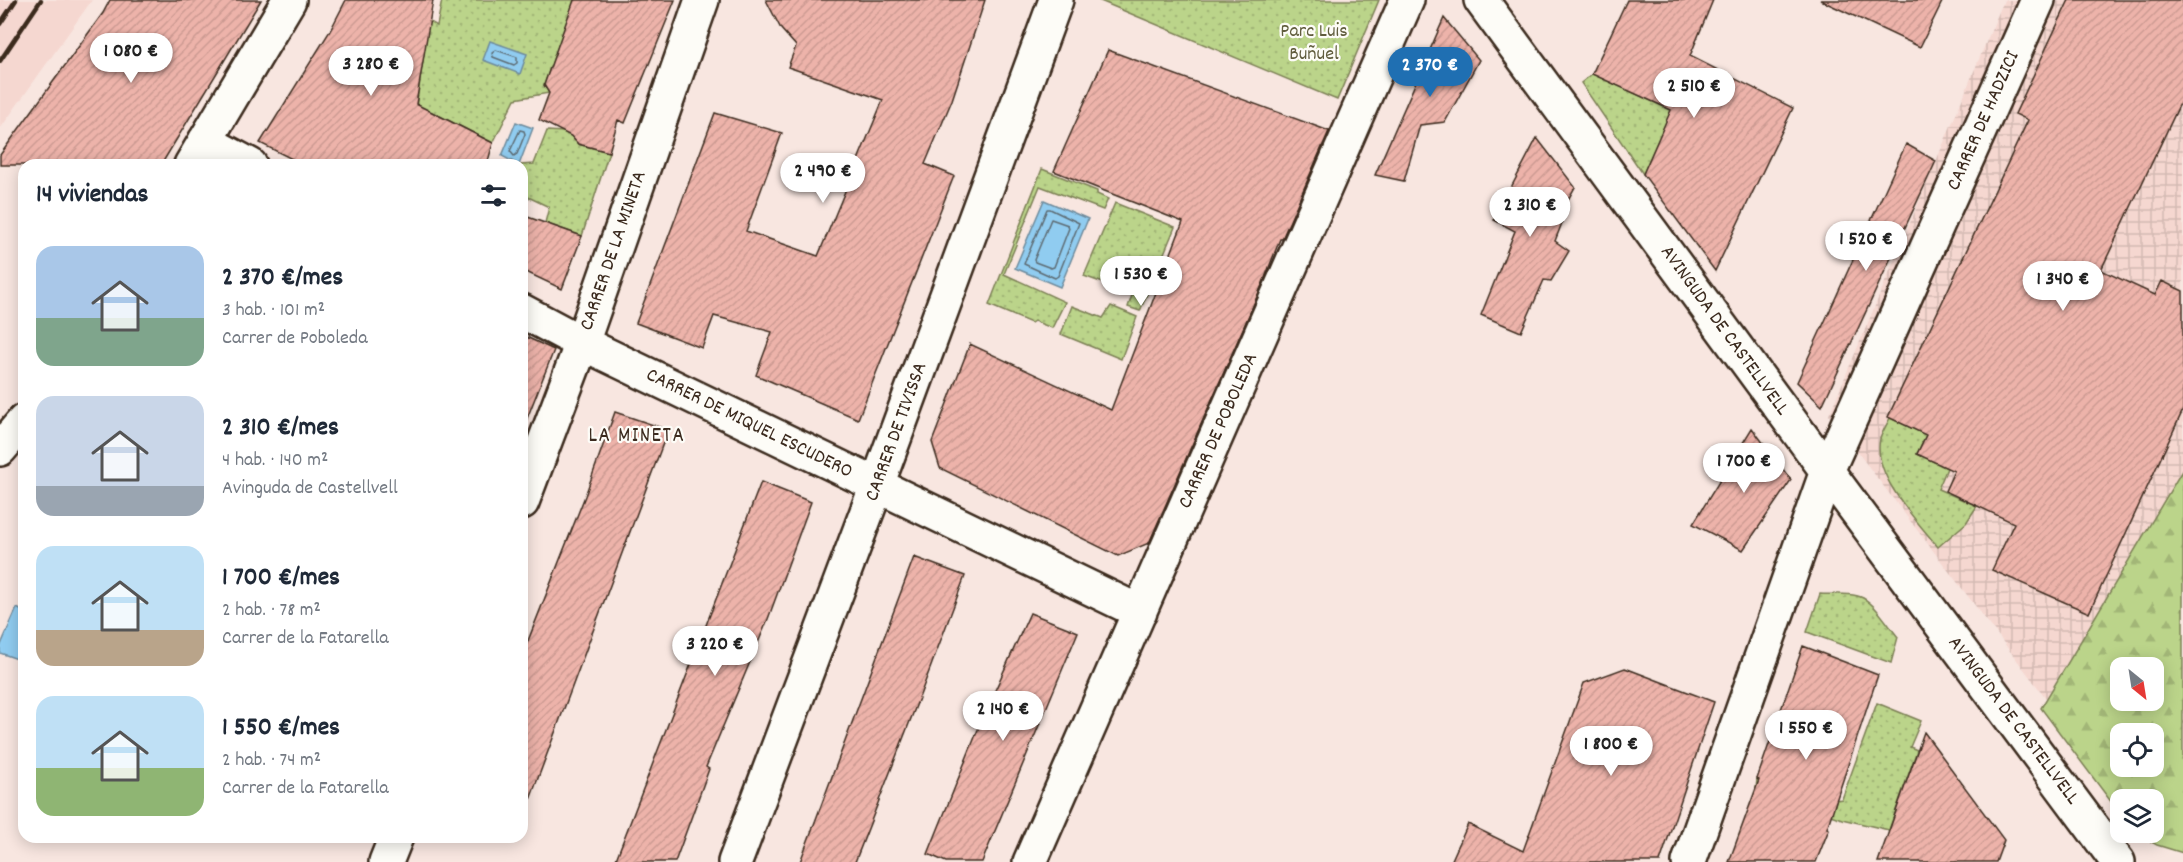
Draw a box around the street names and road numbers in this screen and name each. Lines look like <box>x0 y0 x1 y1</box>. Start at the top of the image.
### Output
street label: CARRER DE HADZICI <box>1941 47 2027 195</box>
street label: CARRER DE LA MINETA <box>574 167 654 335</box>
street label: AVINGUDA DE CASTELLVELL <box>1653 240 1795 422</box>
street label: CARRER DE POBOLEDA <box>1172 349 1266 513</box>
street label: CARRER DE TIVISSA <box>859 358 935 506</box>
street label: CARRER DE MIQUEL ESCUDERO <box>641 362 857 486</box>
street label: AVINGUDA DE CASTELLVELL <box>1940 631 2086 811</box>

